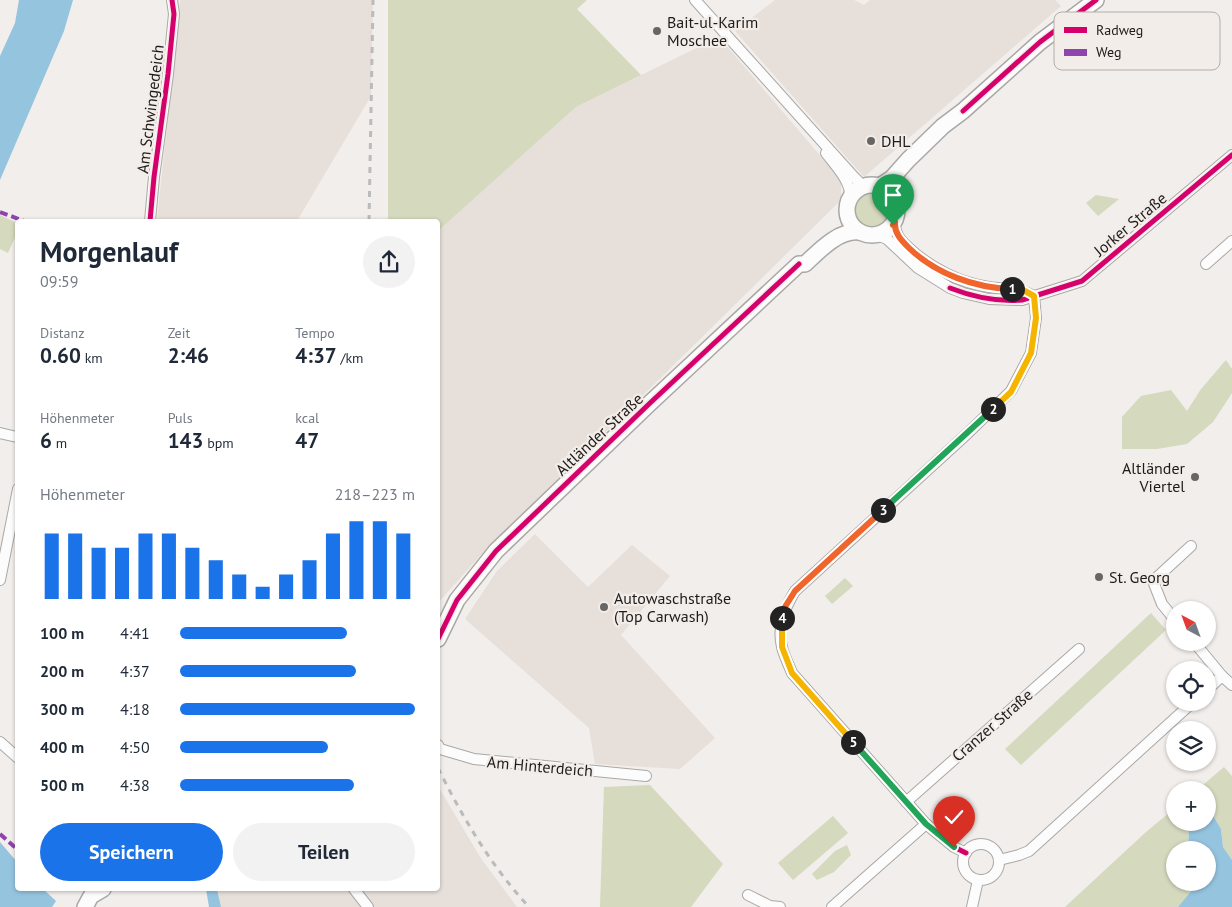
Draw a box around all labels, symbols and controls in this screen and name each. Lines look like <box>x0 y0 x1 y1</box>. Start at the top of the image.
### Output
place label: Bait-ul-Karim Moschee <box>667 12 758 50</box>
legend <box>1054 12 1220 70</box>
text: Radweg <box>1096 21 1143 39</box>
marker: Bait-ul-Karim Moschee <box>651 25 663 37</box>
street label: Am Schwingedeich <box>132 43 168 175</box>
text: Weg <box>1096 43 1121 61</box>
place label: DHL <box>881 131 911 151</box>
marker: DHL <box>865 135 877 147</box>
pin <box>872 174 914 225</box>
icon: arrive <box>879 181 907 209</box>
street label: Jorker Straße <box>1089 188 1170 261</box>
text: Morgenlauf <box>40 233 178 270</box>
button: share <box>363 236 415 288</box>
text: 09:59 <box>40 271 78 291</box>
pin: 1 <box>1000 276 1024 302</box>
text: 1 <box>1009 280 1016 298</box>
text: Distanz <box>40 324 84 342</box>
text: Zeit <box>168 324 190 342</box>
text: Tempo <box>295 324 335 342</box>
text: 0.60 <box>40 342 81 369</box>
text: 2:46 <box>168 342 209 369</box>
text: 4:37 <box>295 342 337 369</box>
text: km <box>81 349 103 367</box>
text: /km <box>337 349 363 367</box>
street label: Altländer Straße <box>551 388 647 480</box>
pin: 2 <box>980 396 1006 422</box>
text: 2 <box>990 400 997 418</box>
text: Höhenmeter <box>40 409 114 427</box>
text: Puls <box>168 409 193 427</box>
text: kcal <box>295 409 319 427</box>
text: 6 <box>40 427 52 454</box>
text: 143 <box>168 427 203 454</box>
text: 47 <box>295 427 319 454</box>
text: m <box>52 434 67 452</box>
text: bpm <box>203 434 234 452</box>
place label: Altländer Viertel <box>1122 458 1186 496</box>
marker: Altländer Viertel <box>1189 471 1201 483</box>
text: Höhenmeter <box>40 484 125 504</box>
text: 218–223 m <box>335 484 415 504</box>
pin: 3 <box>870 498 896 522</box>
text: 3 <box>880 501 887 519</box>
place label: St. Georg <box>1109 567 1170 587</box>
marker: St. Georg <box>1093 571 1105 583</box>
place label: Autowaschstraße (Top Carwash) <box>614 588 731 626</box>
marker: Autowaschstraße (Top Carwash) <box>598 601 610 613</box>
north arrow <box>1166 601 1216 651</box>
map controls <box>1166 601 1216 891</box>
pin: 4 <box>770 606 794 630</box>
text: 4 <box>779 609 786 627</box>
text: 100 m <box>40 623 84 643</box>
text: 4:41 <box>120 623 150 643</box>
text: 200 m <box>40 661 84 681</box>
text: 4:37 <box>120 661 150 681</box>
button: locate <box>1166 661 1216 711</box>
street label: Cranzer Straße <box>947 684 1037 766</box>
text: 300 m <box>40 699 84 719</box>
text: 4:18 <box>120 699 150 719</box>
button: layers <box>1166 721 1216 771</box>
pin: 5 <box>840 730 866 754</box>
text: 5 <box>850 733 857 751</box>
text: 400 m <box>40 737 84 757</box>
text: 4:50 <box>120 737 150 757</box>
street label: Am Hinterdeich <box>486 751 594 781</box>
text: 500 m <box>40 775 84 795</box>
text: 4:38 <box>120 775 150 795</box>
button: + <box>1166 781 1216 831</box>
pin <box>933 796 975 847</box>
icon: check <box>940 803 968 831</box>
button: Speichern <box>40 823 223 881</box>
button: Teilen <box>233 823 415 881</box>
button: − <box>1166 841 1216 891</box>

